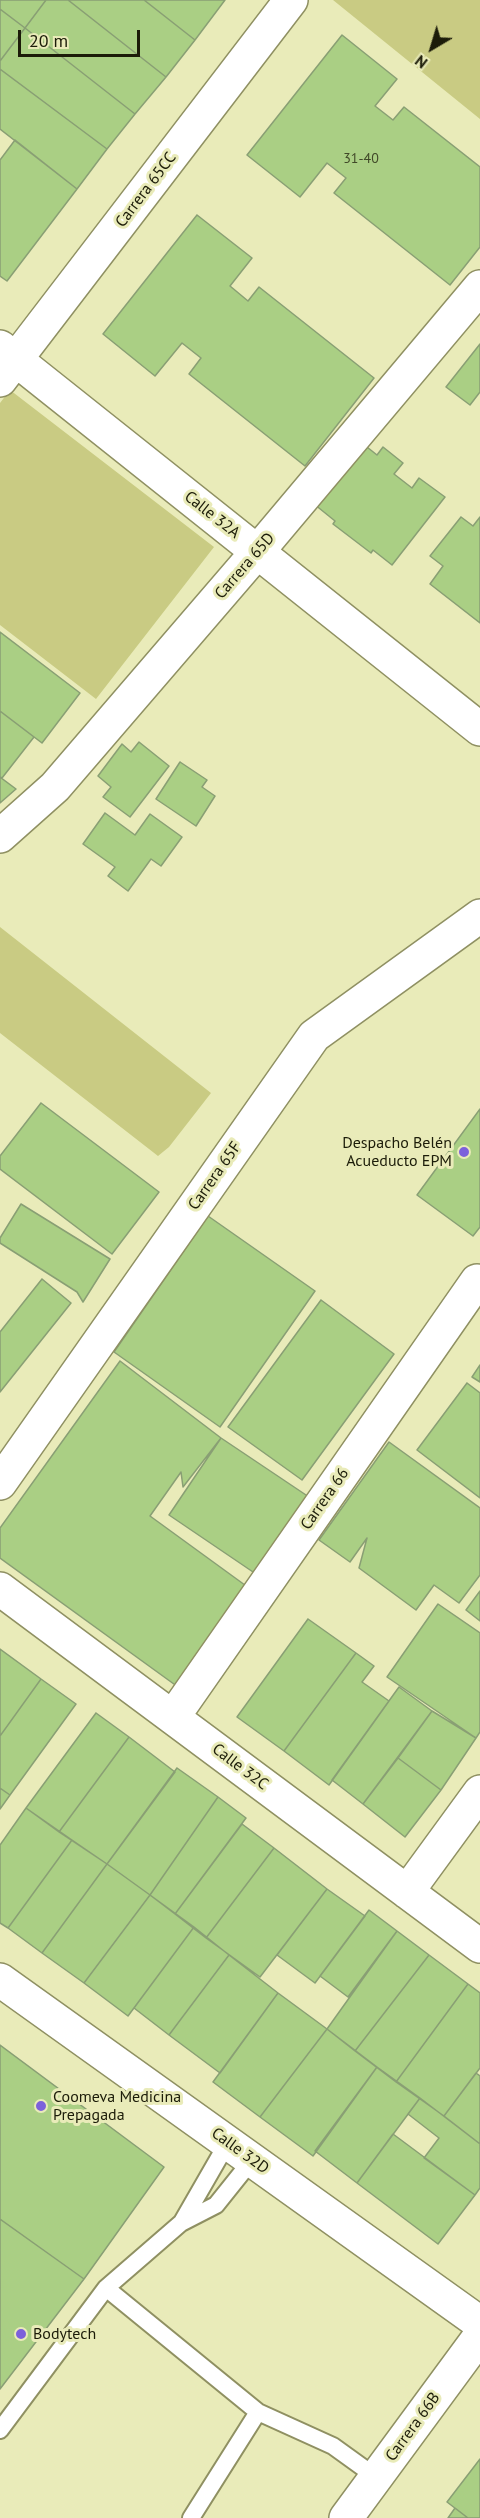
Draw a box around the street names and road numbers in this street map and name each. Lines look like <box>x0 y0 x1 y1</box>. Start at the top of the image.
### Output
street label: Carrera 65CC <box>112 149 180 231</box>
street label: Calle 32A <box>180 487 244 543</box>
street label: Carrera 65D <box>211 529 279 603</box>
street label: Carrera 65F <box>184 1138 246 1214</box>
street label: Carrera 66 <box>297 1464 353 1534</box>
street label: Calle 32C <box>208 1740 272 1794</box>
street label: Calle 32D <box>207 2124 273 2178</box>
street label: Carrera 66B <box>382 2389 444 2465</box>

